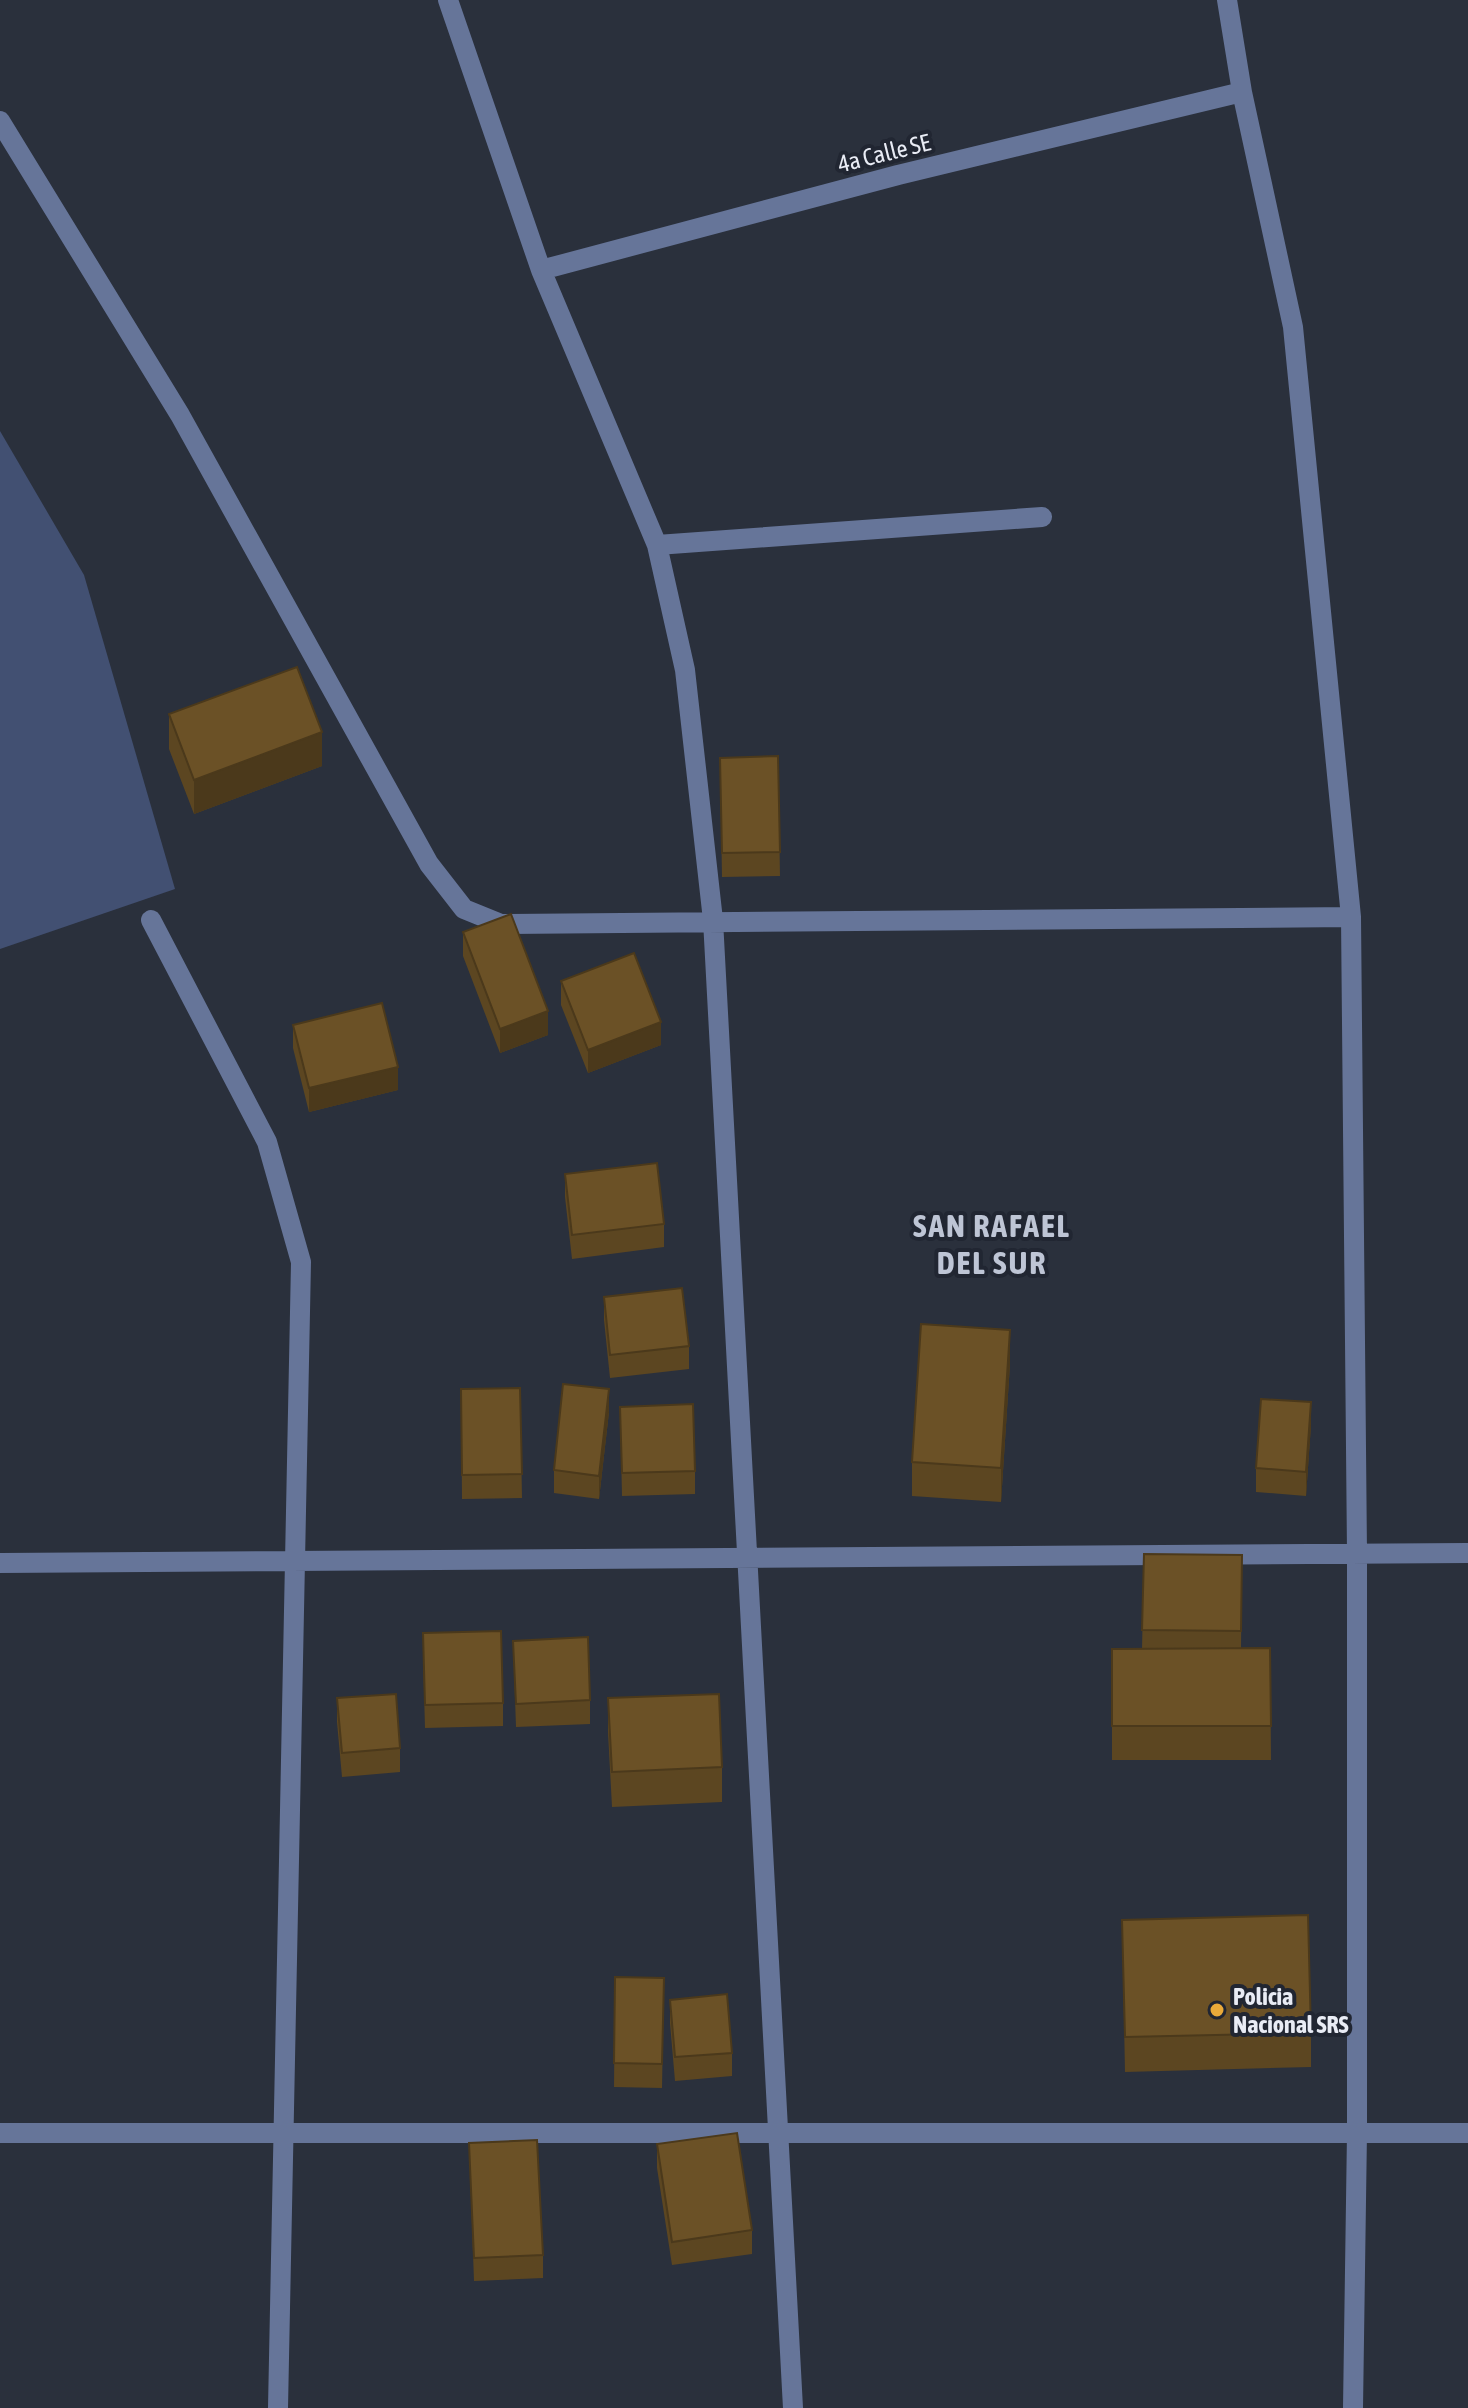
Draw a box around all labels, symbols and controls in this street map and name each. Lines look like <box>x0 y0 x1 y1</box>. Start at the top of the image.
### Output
street label: 4a Calle SE <box>835 128 933 178</box>
district label: SAN RAFAEL DEL SUR <box>913 1207 1071 1281</box>
place label: Policia Nacional SRS <box>1233 1983 1349 2038</box>
marker: Policia Nacional SRS <box>1208 2001 1226 2019</box>

